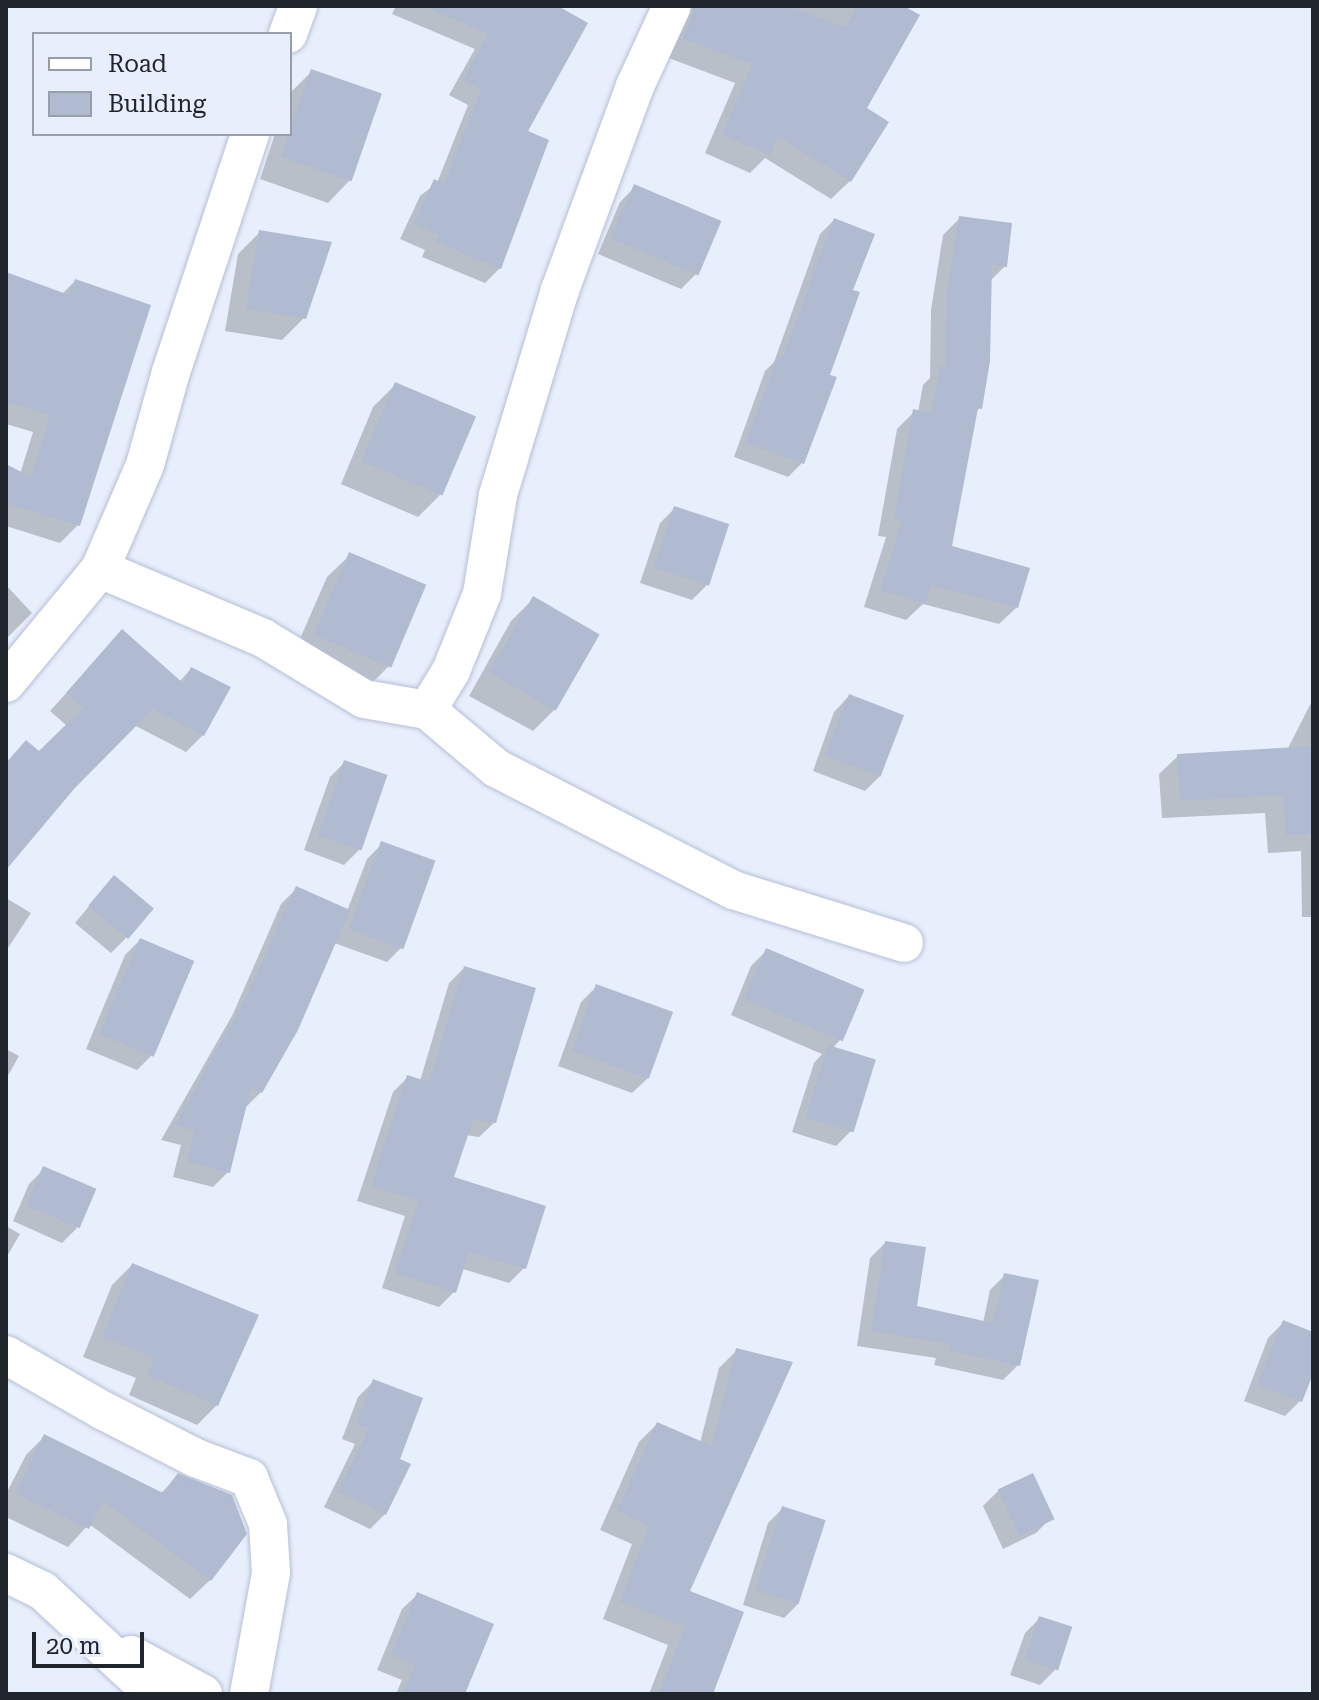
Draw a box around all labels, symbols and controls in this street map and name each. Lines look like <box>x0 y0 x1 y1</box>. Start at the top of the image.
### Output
legend <box>32 32 292 136</box>
text: Road <box>108 50 167 78</box>
text: Building <box>108 90 206 118</box>
scale bar <box>36 1616 148 1666</box>
text: 20 m <box>46 1632 101 1660</box>

